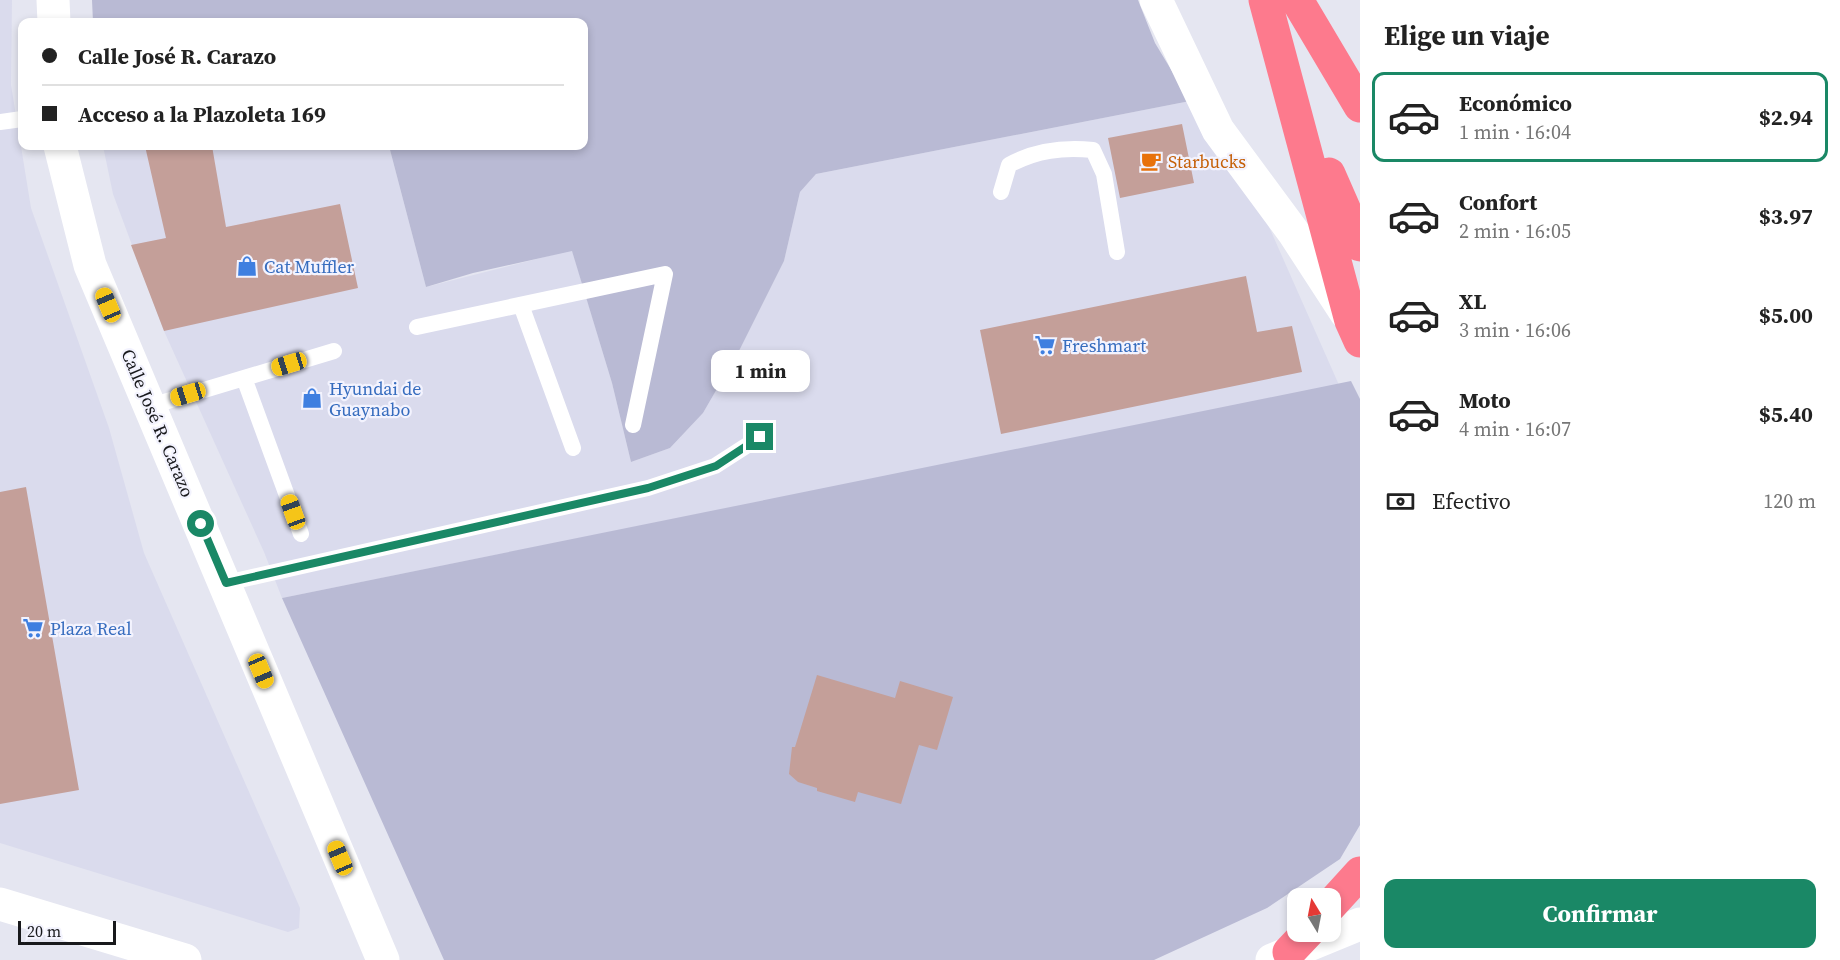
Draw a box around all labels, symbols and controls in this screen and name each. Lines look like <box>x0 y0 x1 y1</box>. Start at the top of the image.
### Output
text: Elige un viaje <box>1384 17 1550 54</box>
text: Calle José R. Carazo <box>78 41 276 71</box>
text: Económico <box>1459 88 1572 118</box>
icon: car <box>1387 90 1441 144</box>
text: Acceso a la Plazoleta 169 <box>78 99 326 129</box>
text: $2.94 <box>1759 102 1813 132</box>
text: 1 min · 16:04 <box>1459 118 1571 146</box>
cafe icon: Starbucks <box>1139 149 1163 173</box>
place label: Starbucks <box>1168 149 1246 174</box>
text: Confort <box>1459 187 1537 217</box>
icon: car <box>1387 189 1441 243</box>
text: $3.97 <box>1759 201 1813 231</box>
text: 2 min · 16:05 <box>1459 217 1571 245</box>
shop icon: Cat Muffler <box>235 254 259 278</box>
place label: Cat Muffler <box>264 254 355 279</box>
car <box>93 285 123 325</box>
text: XL <box>1459 286 1486 316</box>
icon: car <box>1387 288 1441 342</box>
text: $5.00 <box>1759 300 1813 330</box>
text: 3 min · 16:06 <box>1459 316 1571 344</box>
supermarket icon: Freshmart <box>1033 333 1057 357</box>
place label: Freshmart <box>1062 333 1146 358</box>
street label: Calle José R. Carazo <box>116 345 201 501</box>
car <box>269 350 309 378</box>
callout: 1 min <box>710 350 810 392</box>
text: 1 min <box>735 357 786 385</box>
place label: Hyundai de Guaynabo <box>329 376 421 422</box>
car <box>168 380 208 408</box>
text: Moto <box>1459 385 1511 415</box>
shop icon: Hyundai de Guaynabo <box>300 386 324 410</box>
icon: car <box>1387 387 1441 441</box>
text: $5.40 <box>1759 399 1813 429</box>
text: 4 min · 16:07 <box>1459 415 1571 443</box>
route end <box>746 423 773 450</box>
icon: cash <box>1384 485 1417 518</box>
text: Efectivo <box>1432 486 1511 516</box>
text: 120 m <box>1763 487 1816 515</box>
car <box>278 492 308 532</box>
route start <box>187 510 214 537</box>
supermarket icon: Plaza Real <box>21 616 45 640</box>
place label: Plaza Real <box>50 616 132 641</box>
car <box>246 651 276 691</box>
car <box>325 838 355 878</box>
button: Confirmar <box>1384 879 1816 948</box>
north arrow <box>1287 888 1341 942</box>
map controls <box>1287 888 1341 942</box>
scale bar <box>18 918 116 946</box>
text: 20 m <box>27 920 61 942</box>

